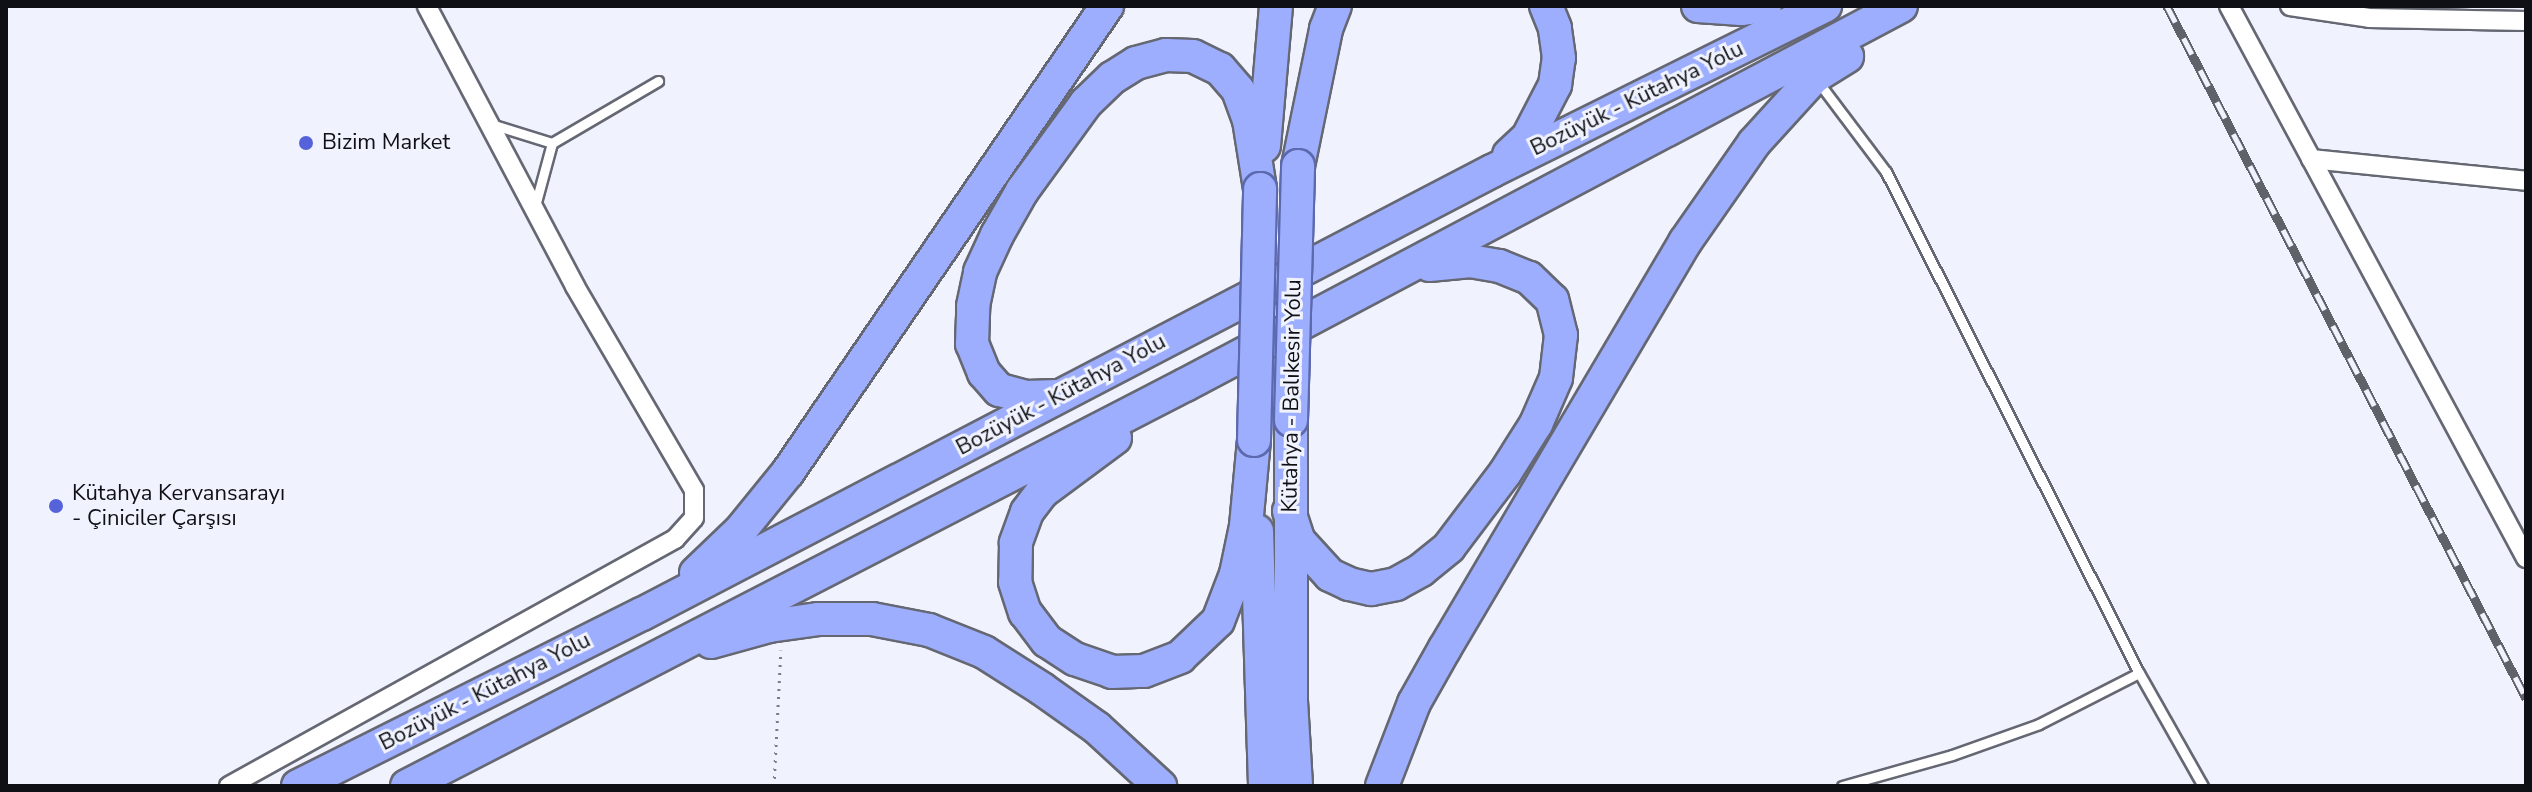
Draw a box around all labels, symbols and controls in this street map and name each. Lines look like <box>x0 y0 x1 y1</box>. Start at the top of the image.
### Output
street label: Bozüyük - Kütahya Yolu <box>1526 36 1748 162</box>
place label: Bizim Market <box>322 130 450 156</box>
marker: Bizim Market <box>297 134 315 152</box>
street label: Kütahya - Balıkesir Yolu <box>1277 279 1307 513</box>
street label: Bozüyük - Kütahya Yolu <box>952 329 1170 461</box>
place label: Kütahya Kervansarayı - Çiniciler Çarşısı <box>72 480 285 532</box>
marker: Kütahya Kervansarayı - Çiniciler Çarşısı <box>47 497 65 515</box>
street label: Bozüyük - Kütahya Yolu <box>375 627 595 757</box>

